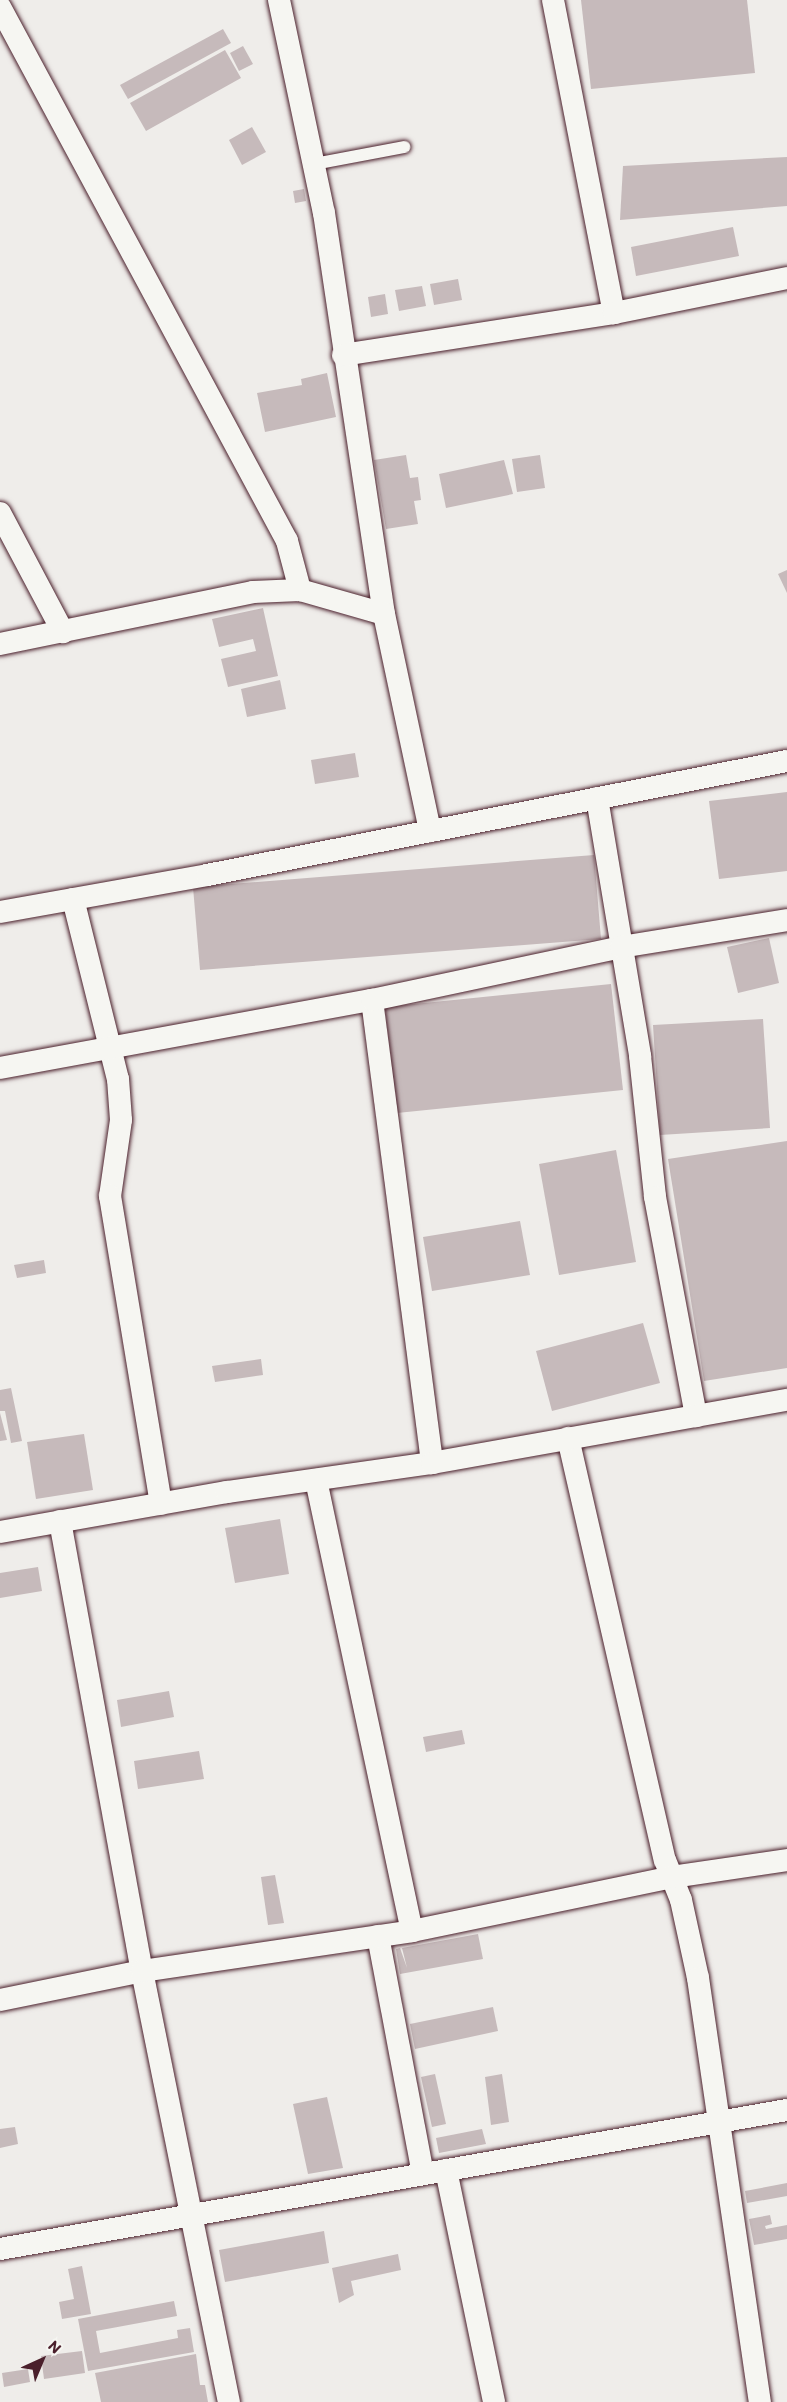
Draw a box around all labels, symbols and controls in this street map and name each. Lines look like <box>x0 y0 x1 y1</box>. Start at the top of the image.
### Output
north arrow <box>12 2330 72 2390</box>
text: N <box>44 2336 65 2357</box>

